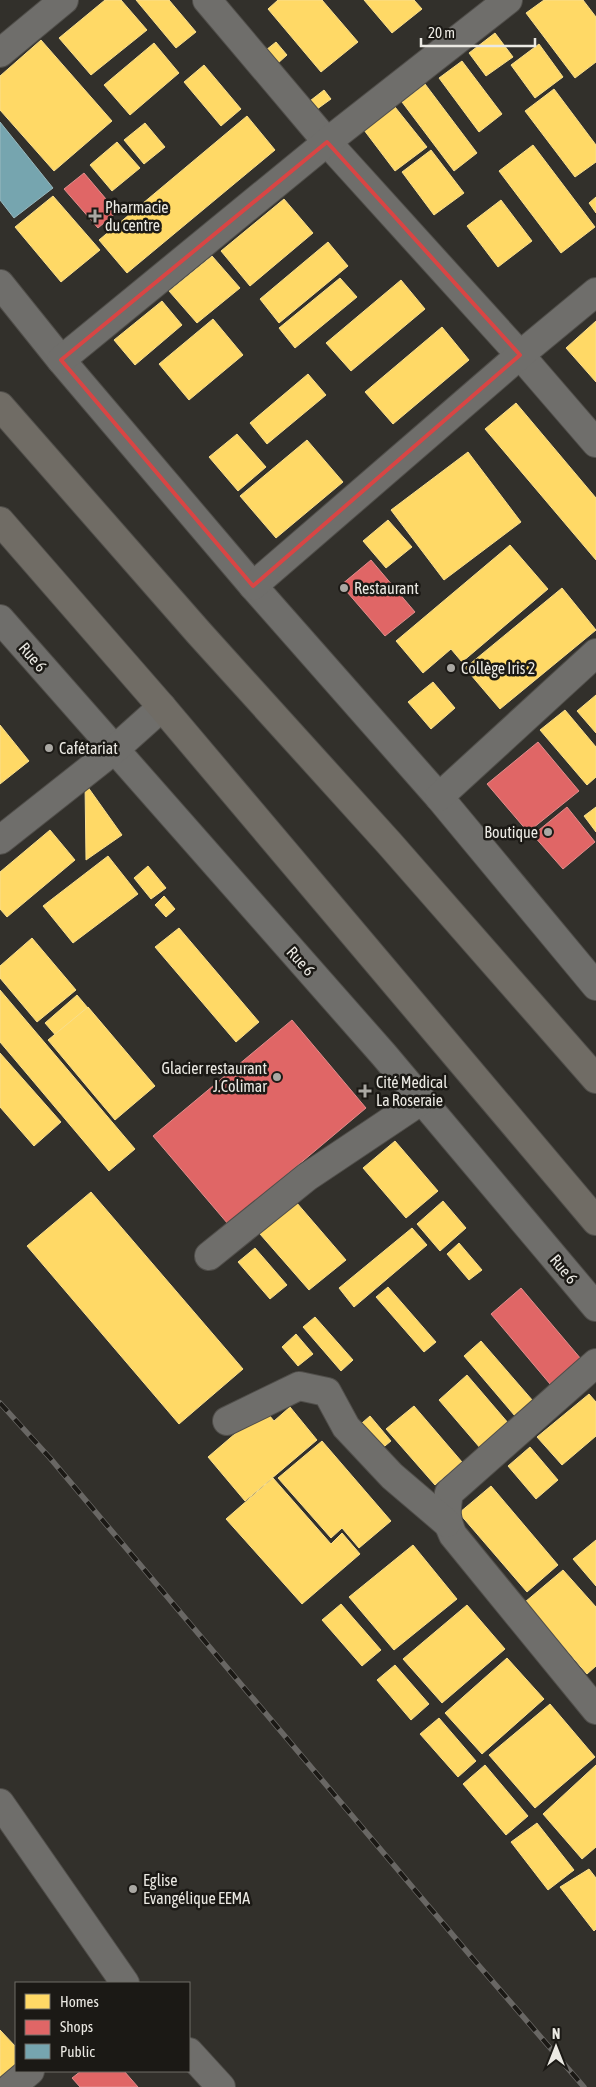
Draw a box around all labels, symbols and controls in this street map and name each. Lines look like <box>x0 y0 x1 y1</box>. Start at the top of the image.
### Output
scale bar <box>421 15 535 47</box>
text: 20 m <box>428 24 455 41</box>
place label: Pharmacie du centre <box>105 198 169 234</box>
marker: Pharmacie du centre <box>89 210 101 222</box>
place label: Restaurant <box>354 579 419 597</box>
marker: Restaurant <box>338 582 350 594</box>
street label: Rue 6 <box>15 639 51 675</box>
place label: Collège Iris 2 <box>461 659 535 678</box>
marker: Collège Iris 2 <box>445 662 457 674</box>
place label: Cafétariat <box>59 739 118 757</box>
marker: Cafétariat <box>43 742 55 754</box>
place label: Boutique <box>484 823 538 842</box>
marker: Boutique <box>542 826 554 838</box>
street label: Rue 6 <box>283 943 319 979</box>
place label: Glacier restaurant J.Colimar <box>161 1059 267 1095</box>
marker: Glacier restaurant J.Colimar <box>271 1071 283 1083</box>
place label: Cité Medical La Roseraie <box>376 1073 448 1109</box>
marker: Cité Medical La Roseraie <box>358 1084 372 1098</box>
street label: Rue 6 <box>547 1251 581 1287</box>
place label: Eglise Evangélique EEMA <box>143 1871 250 1908</box>
marker: Eglise Evangélique EEMA <box>127 1883 139 1895</box>
legend <box>15 1982 190 2072</box>
text: Homes <box>60 1993 99 2010</box>
text: Shops <box>60 2018 93 2035</box>
north arrow <box>531 2022 581 2072</box>
text: N <box>552 2026 560 2042</box>
text: Public <box>60 2043 95 2060</box>

